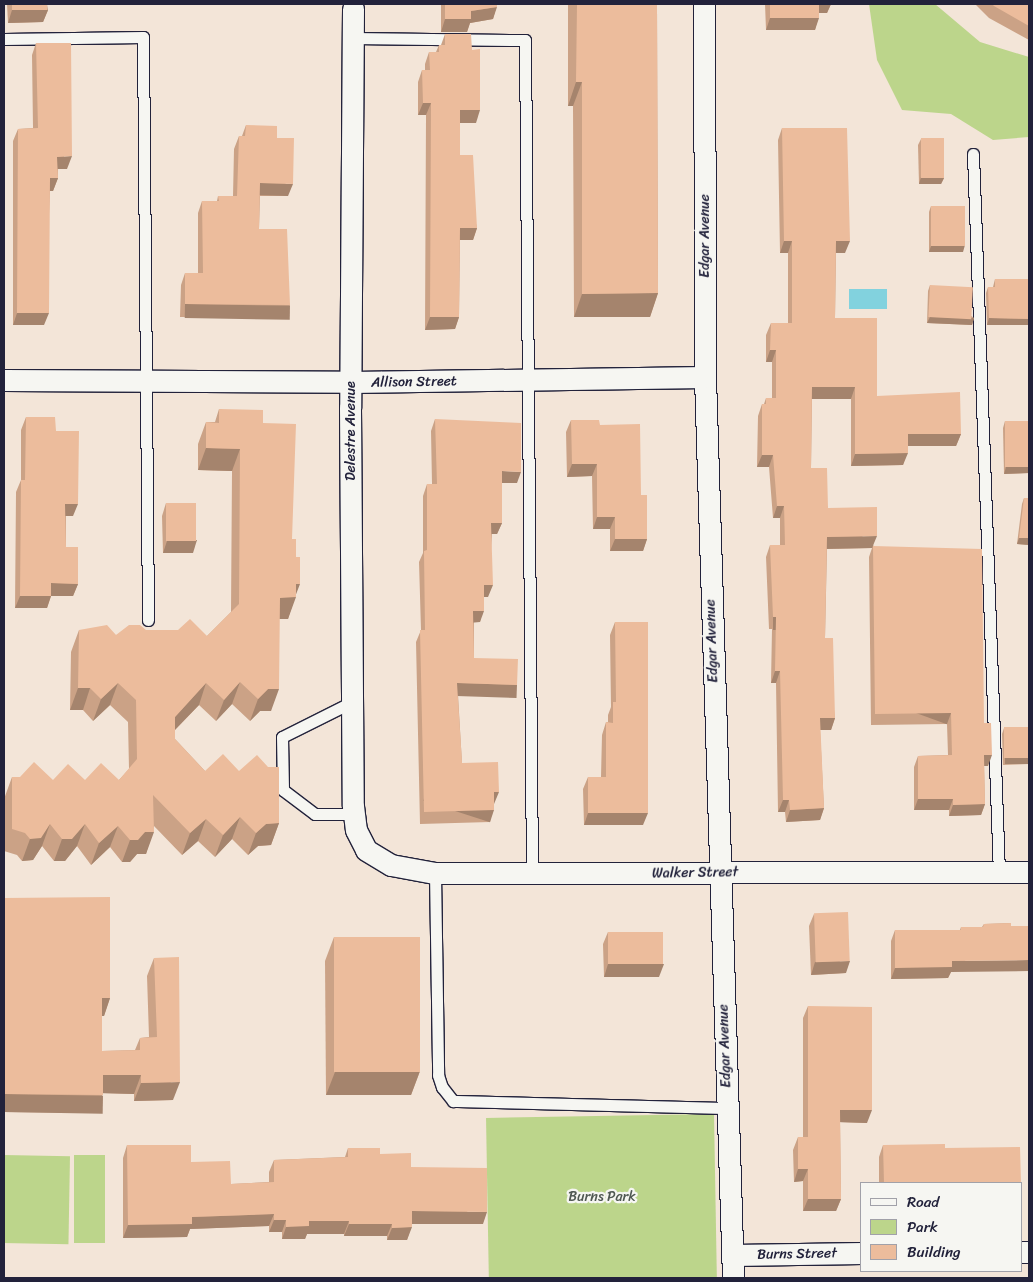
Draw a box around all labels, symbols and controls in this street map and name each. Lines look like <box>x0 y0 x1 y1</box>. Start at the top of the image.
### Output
street label: Edgar Avenue <box>697 194 713 278</box>
street label: Allison Street <box>371 373 457 391</box>
street label: Delestre Avenue <box>343 381 359 481</box>
street label: Edgar Avenue <box>702 599 722 683</box>
street label: Walker Street <box>652 864 738 882</box>
street label: Edgar Avenue <box>715 1004 735 1088</box>
legend <box>860 1182 1023 1272</box>
park label: Burns Park <box>568 1189 636 1205</box>
text: Road <box>907 1189 939 1215</box>
text: Park <box>907 1214 938 1240</box>
text: Building <box>907 1239 961 1265</box>
street label: Burns Street <box>757 1245 837 1263</box>

